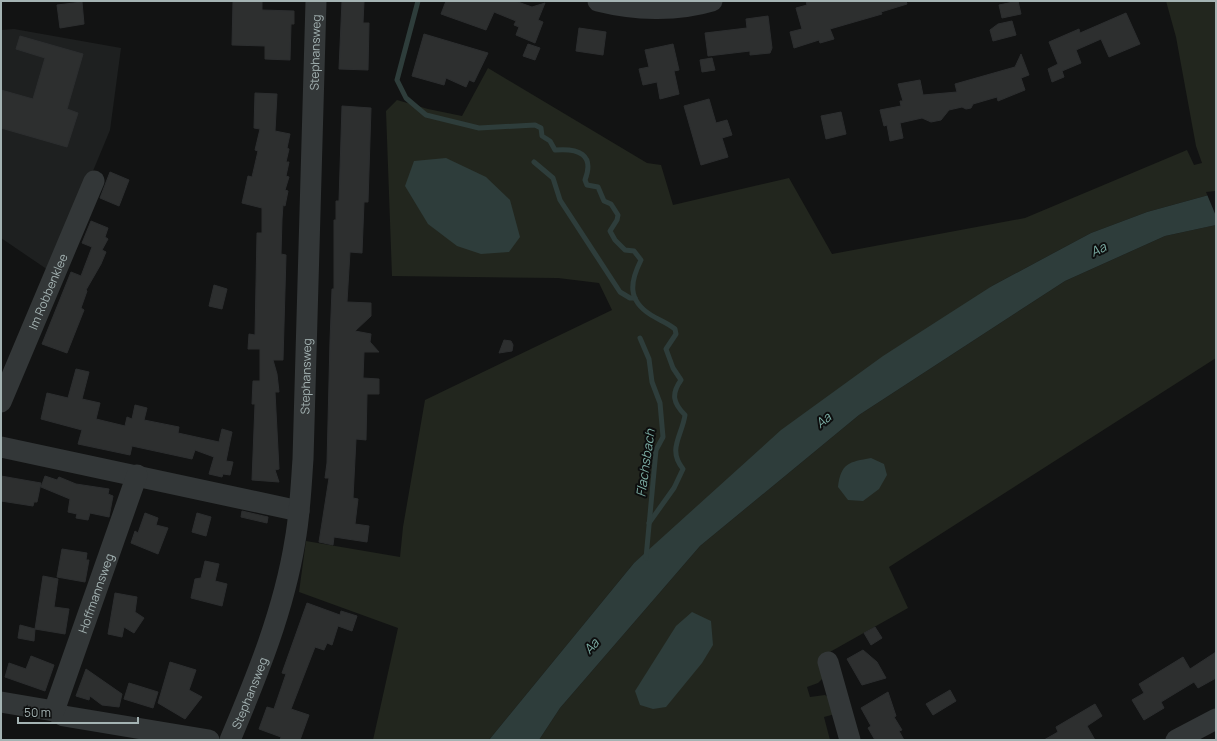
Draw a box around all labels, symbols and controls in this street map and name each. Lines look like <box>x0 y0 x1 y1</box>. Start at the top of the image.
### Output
street label: Stephansweg <box>305 14 324 91</box>
water label: Aa <box>1087 237 1110 260</box>
street label: Im Robbenklee <box>24 251 71 332</box>
street label: Stephansweg <box>296 338 315 415</box>
water label: Aa <box>811 408 835 432</box>
water label: Flachsbach <box>631 427 659 498</box>
street label: Hoffmannsweg <box>74 551 117 635</box>
water label: Aa <box>579 634 603 658</box>
street label: Stephansweg <box>227 654 271 731</box>
scale bar <box>18 699 138 725</box>
text: 50 m <box>24 704 51 721</box>

